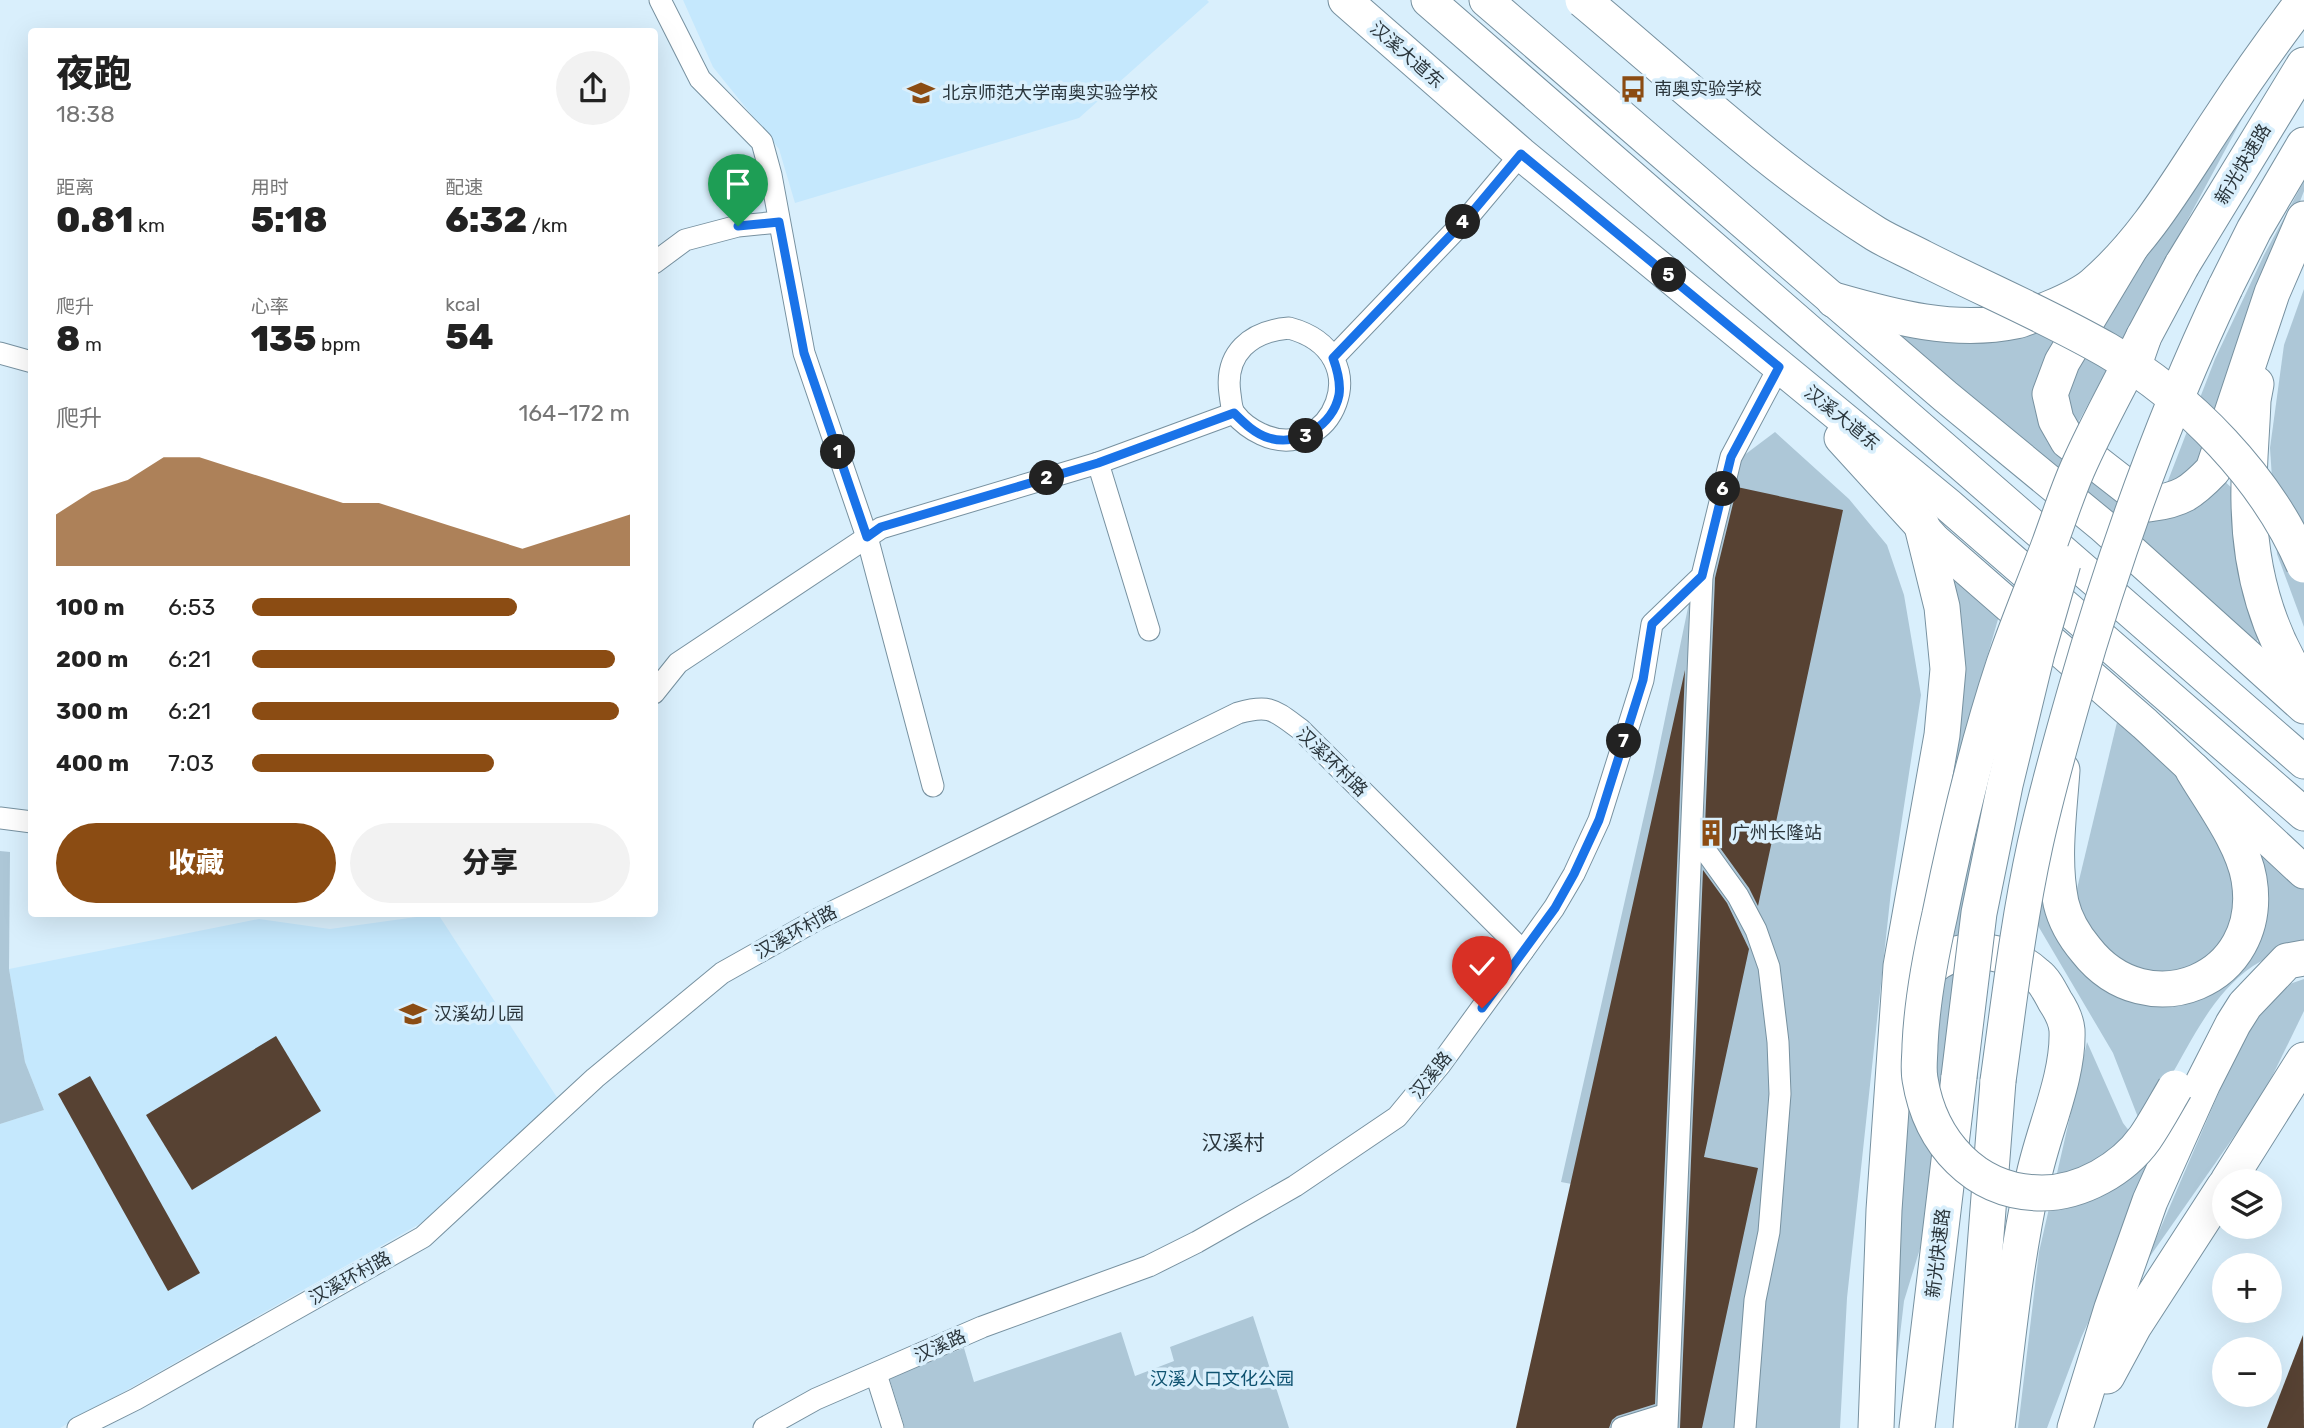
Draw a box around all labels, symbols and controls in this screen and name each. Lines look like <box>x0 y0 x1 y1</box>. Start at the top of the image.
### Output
street label: 汉溪大道东 <box>1366 17 1448 93</box>
text: 夜跑 <box>56 51 132 97</box>
button: share <box>556 51 630 125</box>
bus stop icon: 南奥实验学校 <box>1618 74 1648 104</box>
school or university icon: 北京师范大学南奥实验学校 <box>906 78 936 108</box>
place label: 南奥实验学校 <box>1654 78 1762 100</box>
place label: 北京师范大学南奥实验学校 <box>942 82 1158 104</box>
text: 18:38 <box>56 100 115 128</box>
street label: 新光快速路 <box>2210 120 2276 208</box>
pin <box>708 154 768 226</box>
icon: arrive <box>719 165 757 203</box>
text: 距离 <box>56 176 94 199</box>
text: 用时 <box>251 176 289 199</box>
text: 配速 <box>445 176 483 199</box>
text: 0.81 <box>56 199 133 241</box>
text: 5:18 <box>251 199 328 241</box>
text: 6:32 <box>445 199 527 241</box>
pin: 4 <box>1446 204 1480 240</box>
text: 4 <box>1456 210 1469 233</box>
text: km <box>133 214 165 237</box>
text: /km <box>527 214 568 237</box>
pin: 5 <box>1652 258 1686 292</box>
text: 5 <box>1662 263 1675 286</box>
text: kcal <box>445 293 480 316</box>
text: 爬升 <box>56 295 94 318</box>
text: 心率 <box>251 295 289 318</box>
text: 54 <box>445 316 494 358</box>
text: 8 <box>56 318 80 360</box>
text: 135 <box>251 318 316 360</box>
text: m <box>80 333 102 356</box>
text: bpm <box>316 333 361 356</box>
street label: 汉溪大道东 <box>1800 381 1884 455</box>
text: 164–172 m <box>518 399 630 427</box>
text: 爬升 <box>56 404 102 432</box>
pin: 3 <box>1288 418 1324 453</box>
text: 3 <box>1299 424 1312 447</box>
pin: 1 <box>820 434 856 470</box>
text: 1 <box>833 440 842 463</box>
pin: 2 <box>1030 461 1064 496</box>
text: 2 <box>1040 466 1053 489</box>
pin: 6 <box>1706 472 1740 506</box>
text: 6 <box>1716 477 1729 500</box>
text: 100 m <box>56 593 125 621</box>
text: 6:53 <box>168 593 215 621</box>
text: 200 m <box>56 645 128 673</box>
text: 6:21 <box>168 645 211 673</box>
text: 300 m <box>56 697 128 725</box>
text: 6:21 <box>168 697 211 725</box>
street label: 汉溪环村路 <box>1292 723 1372 801</box>
pin: 7 <box>1606 724 1642 758</box>
text: 7 <box>1618 729 1629 752</box>
text: 400 m <box>56 749 129 777</box>
text: 7:03 <box>168 749 214 777</box>
building icon: 广州长隆站 <box>1696 818 1726 848</box>
place label: 广州长隆站 <box>1732 822 1822 844</box>
button: 收藏 <box>56 823 336 903</box>
button: 分享 <box>350 823 630 903</box>
street label: 汉溪环村路 <box>751 901 841 963</box>
pin <box>1452 936 1512 1008</box>
icon: check <box>1463 947 1501 985</box>
school or university icon: 汉溪幼儿园 <box>398 999 428 1029</box>
place label: 汉溪幼儿园 <box>434 1003 524 1025</box>
street label: 汉溪路 <box>1405 1047 1457 1103</box>
district label: 汉溪村 <box>1202 1130 1265 1155</box>
map controls <box>2212 1169 2282 1407</box>
button: layers <box>2212 1169 2282 1239</box>
street label: 新光快速路 <box>1922 1207 1954 1299</box>
street label: 汉溪环村路 <box>305 1247 395 1309</box>
button: + <box>2212 1253 2282 1323</box>
street label: 汉溪路 <box>911 1325 969 1367</box>
button: − <box>2212 1337 2282 1407</box>
park label: 汉溪人口文化公园 <box>1150 1368 1294 1390</box>

